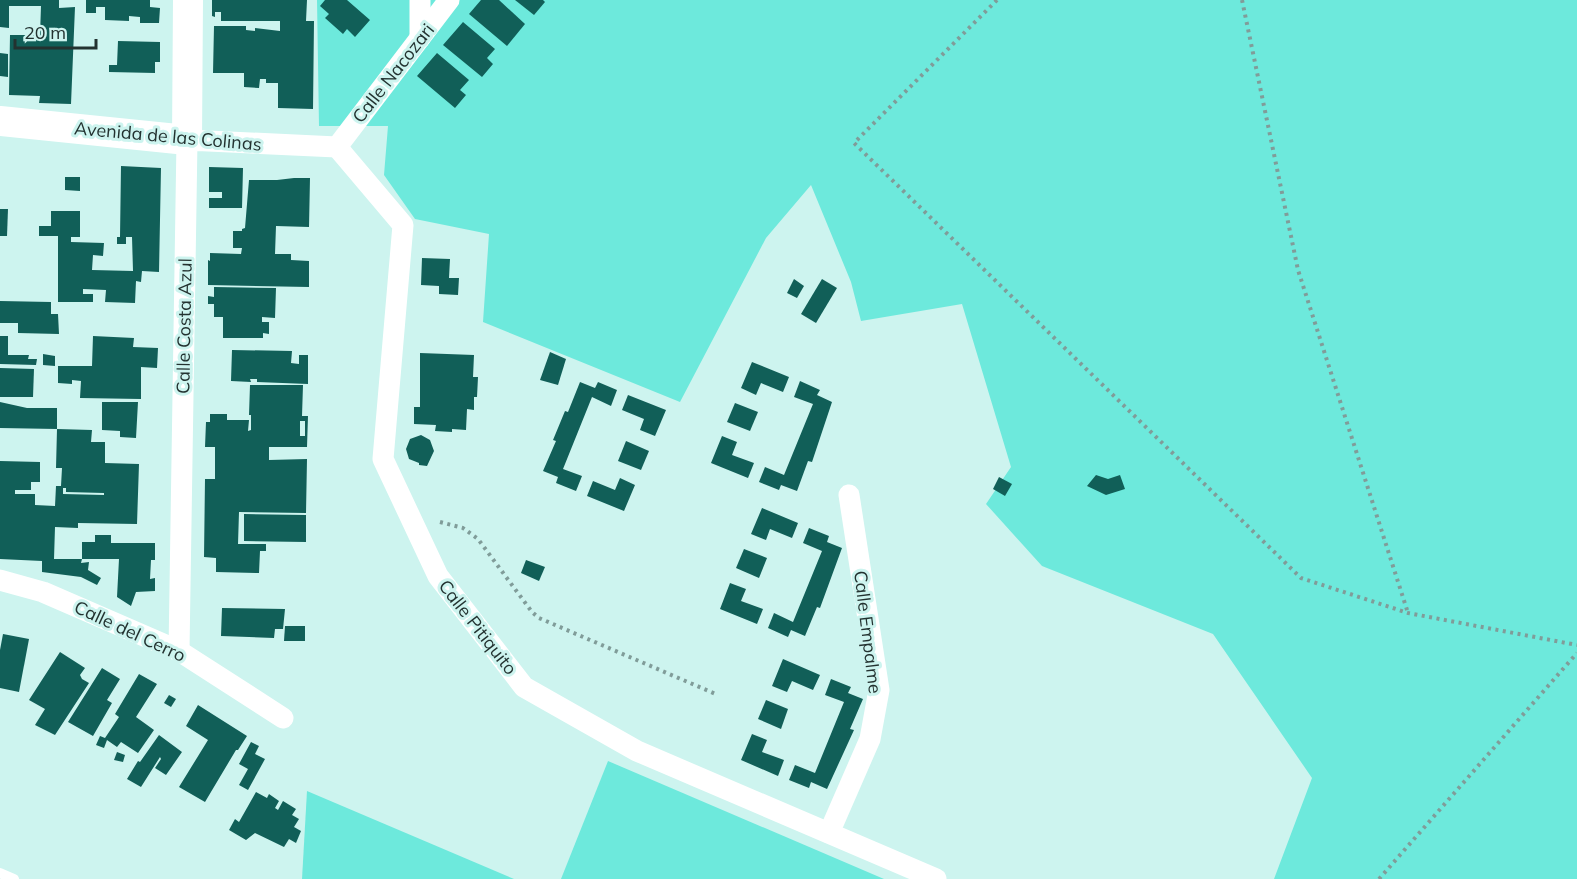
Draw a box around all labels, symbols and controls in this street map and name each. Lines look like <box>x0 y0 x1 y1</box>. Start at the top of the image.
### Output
scale bar <box>15 12 96 50</box>
street label: Calle Nacozari <box>347 19 439 127</box>
text: 20 m <box>24 21 66 44</box>
street label: Avenida de las Colinas <box>73 116 263 156</box>
street label: Calle Costa Azul <box>171 258 197 394</box>
street label: Calle Empalme <box>849 569 887 695</box>
street label: Calle Pitiquito <box>434 575 522 679</box>
street label: Calle del Cerro <box>71 595 189 667</box>

